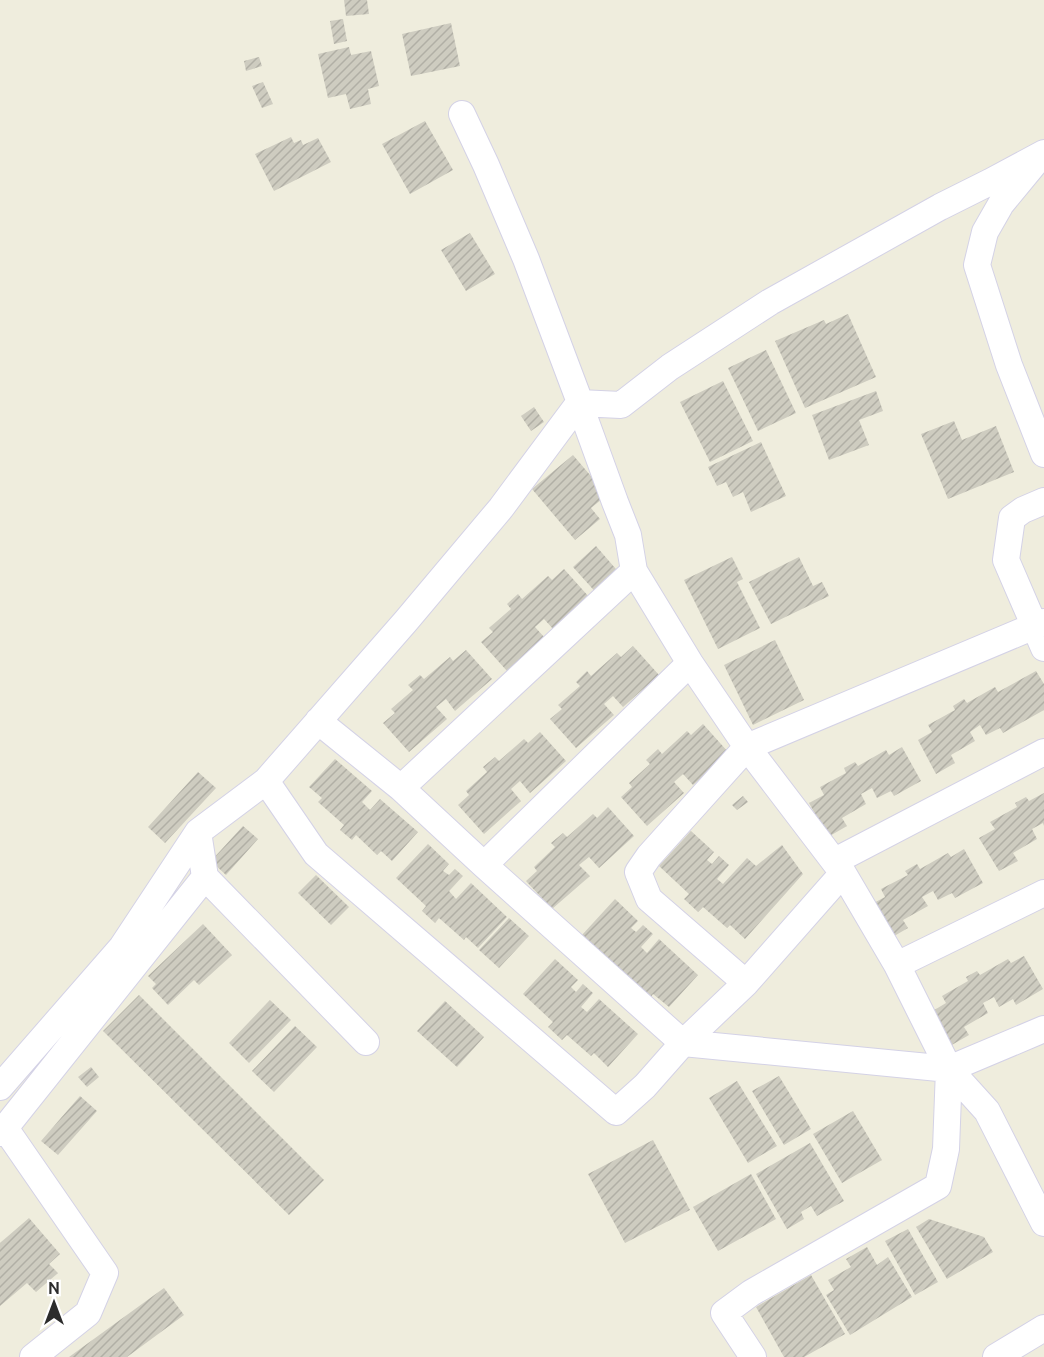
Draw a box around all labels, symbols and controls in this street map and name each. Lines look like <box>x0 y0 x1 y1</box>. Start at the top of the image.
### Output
north arrow <box>24 1273 84 1333</box>
text: N <box>48 1279 60 1297</box>

